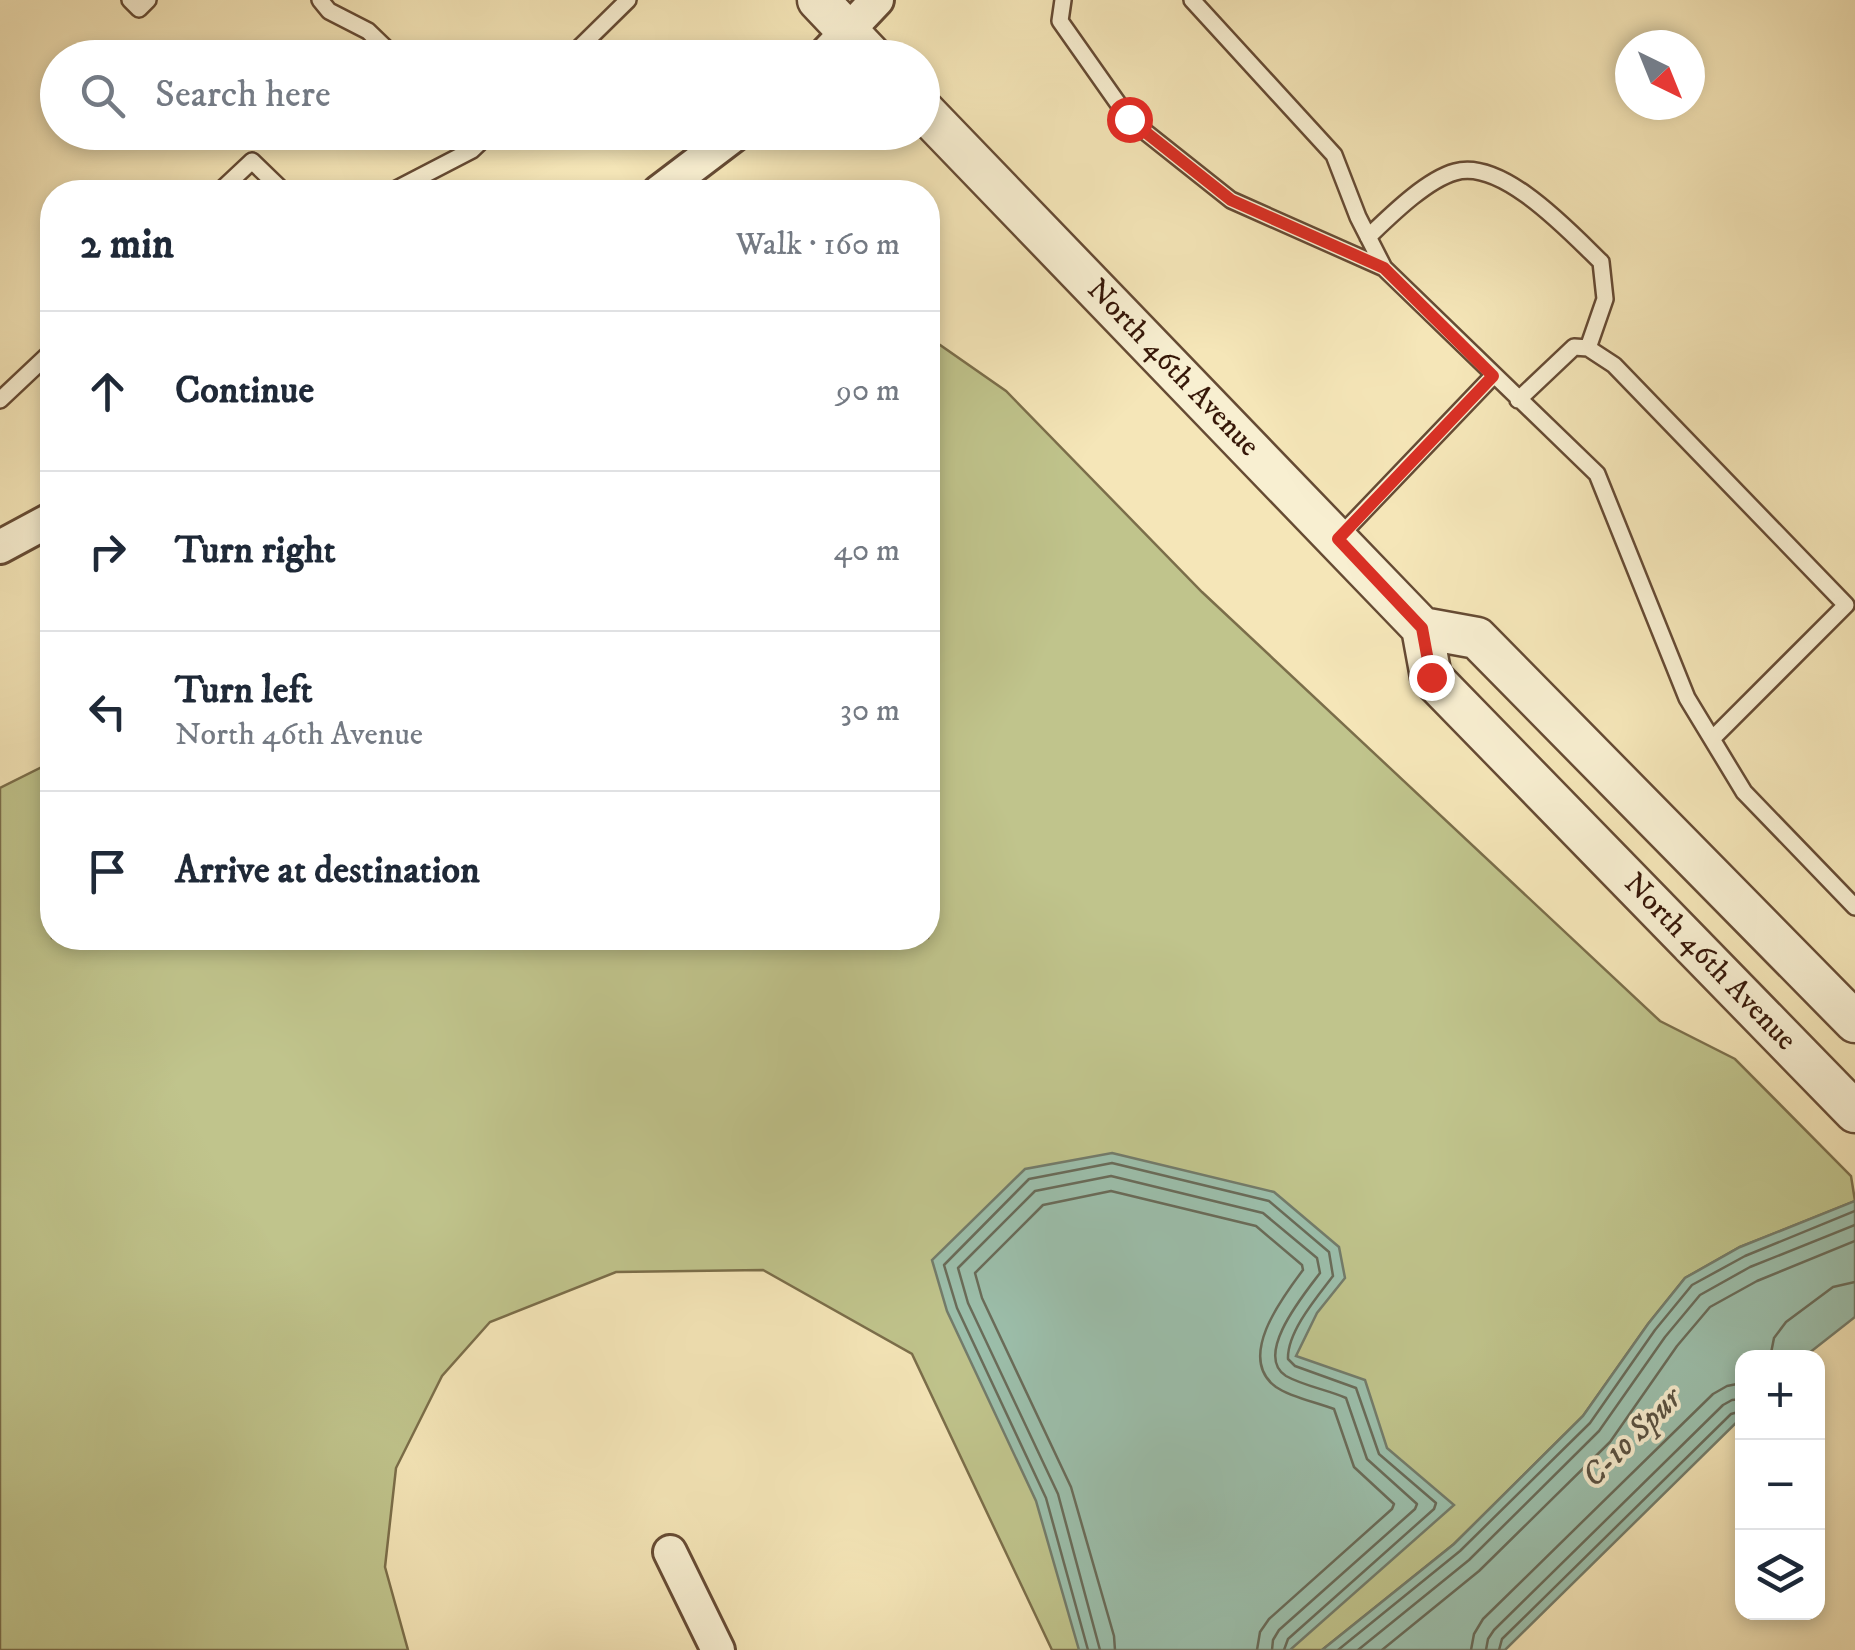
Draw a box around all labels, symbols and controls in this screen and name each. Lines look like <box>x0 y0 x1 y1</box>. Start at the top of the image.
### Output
north arrow <box>1615 30 1705 120</box>
search box <box>40 40 940 150</box>
icon: search <box>75 68 130 123</box>
text: Search here <box>155 71 331 119</box>
route start <box>1107 97 1153 143</box>
text: 2 min <box>80 219 174 271</box>
text: Walk · 160 m <box>736 225 900 265</box>
street label: North 46th Avenue <box>1079 271 1267 465</box>
icon: ahead <box>80 364 135 419</box>
text: Continue <box>175 367 314 415</box>
text: 90 m <box>836 371 900 411</box>
icon: right <box>80 524 135 579</box>
text: Turn right <box>175 527 336 575</box>
text: 40 m <box>833 531 900 571</box>
route end <box>1409 655 1455 701</box>
text: Turn left <box>175 667 313 715</box>
icon: left <box>80 684 135 739</box>
text: 30 m <box>840 691 900 731</box>
text: North 46th Avenue <box>175 715 423 755</box>
icon: arrive <box>80 844 135 899</box>
text: Arrive at destination <box>175 847 480 895</box>
street label: North 46th Avenue <box>1616 865 1804 1059</box>
map controls <box>1735 1350 1825 1620</box>
button: + <box>1735 1350 1825 1440</box>
water label: C-10 Spur <box>1574 1378 1692 1496</box>
button: − <box>1735 1440 1825 1530</box>
button: layers <box>1735 1530 1825 1620</box>

